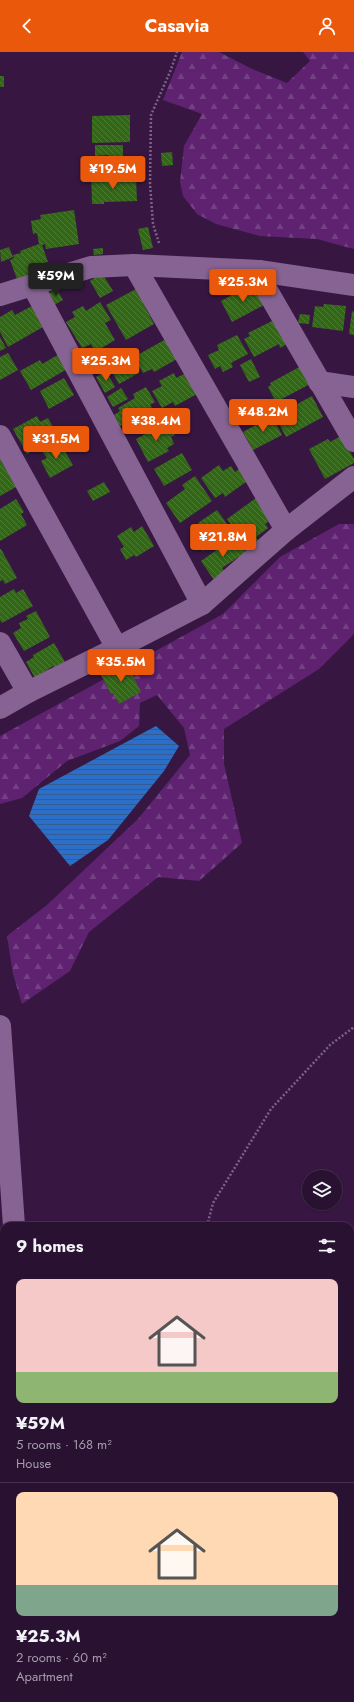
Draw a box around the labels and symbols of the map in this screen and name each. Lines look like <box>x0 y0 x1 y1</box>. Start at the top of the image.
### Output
pin: ¥19.5M <box>80 156 146 190</box>
pin: ¥59M <box>32 263 80 297</box>
pin: ¥25.3M <box>210 269 276 303</box>
pin: ¥25.3M <box>73 348 139 382</box>
pin: ¥48.2M <box>230 399 296 433</box>
pin: ¥38.4M <box>123 408 189 442</box>
pin: ¥31.5M <box>23 426 89 460</box>
pin: ¥21.8M <box>190 524 256 558</box>
pin: ¥35.5M <box>88 649 154 683</box>

